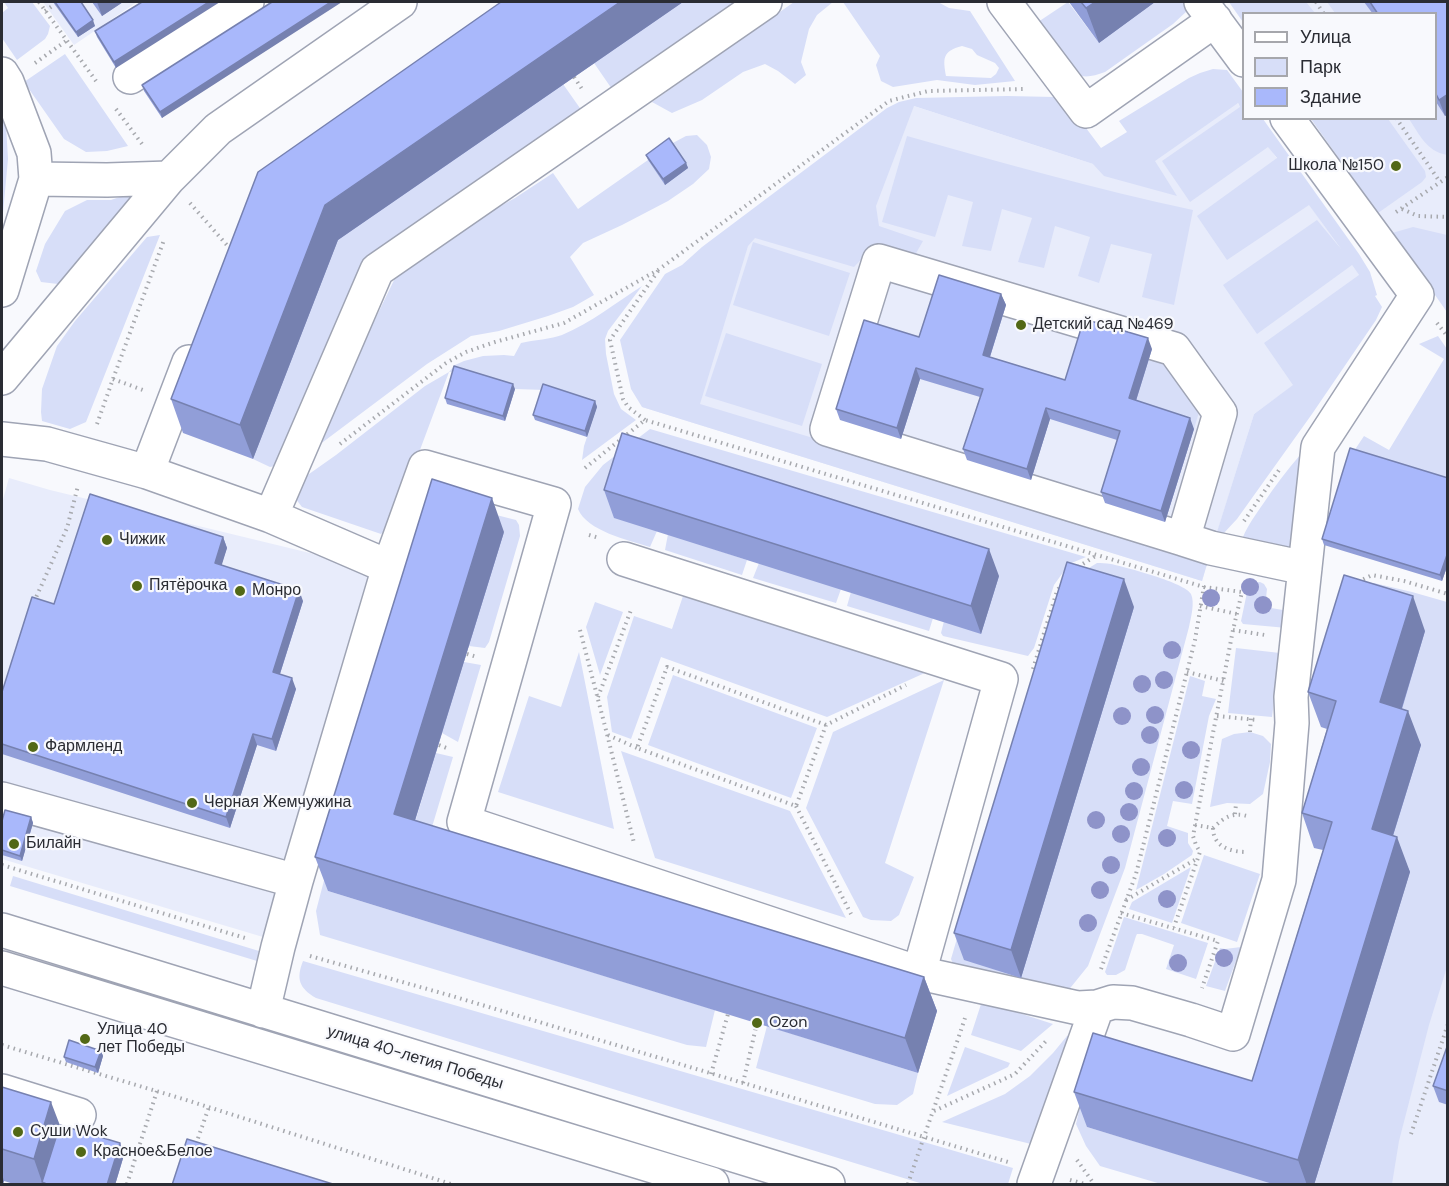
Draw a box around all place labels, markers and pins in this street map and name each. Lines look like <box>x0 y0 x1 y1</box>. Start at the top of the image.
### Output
place label: Школа №150 <box>1288 156 1384 176</box>
marker: Школа №150 <box>1389 159 1403 173</box>
place label: Детский сад №469 <box>1033 315 1174 335</box>
marker: Детский сад №469 <box>1014 318 1028 332</box>
place label: Чижик <box>119 530 165 550</box>
marker: Чижик <box>100 533 114 547</box>
place label: Пятёрочка <box>149 576 227 596</box>
marker: Пятёрочка <box>130 579 144 593</box>
place label: Монро <box>252 581 301 601</box>
marker: Монро <box>233 584 247 598</box>
place label: Фармленд <box>45 737 122 757</box>
marker: Фармленд <box>26 740 40 754</box>
place label: Черная Жемчужина <box>204 793 351 813</box>
marker: Черная Жемчужина <box>185 796 199 810</box>
place label: Билайн <box>26 834 81 854</box>
marker: Билайн <box>7 837 21 851</box>
place label: Ozon <box>769 1013 807 1033</box>
marker: Ozon <box>750 1016 764 1030</box>
place label: Улица 40 лет Победы <box>97 1020 185 1058</box>
marker: Улица 40 лет Победы <box>78 1032 92 1046</box>
place label: Суши Wok <box>30 1122 108 1142</box>
marker: Суши Wok <box>11 1125 25 1139</box>
place label: Красное&Белое <box>93 1142 213 1162</box>
marker: Красное&Белое <box>74 1145 88 1159</box>

